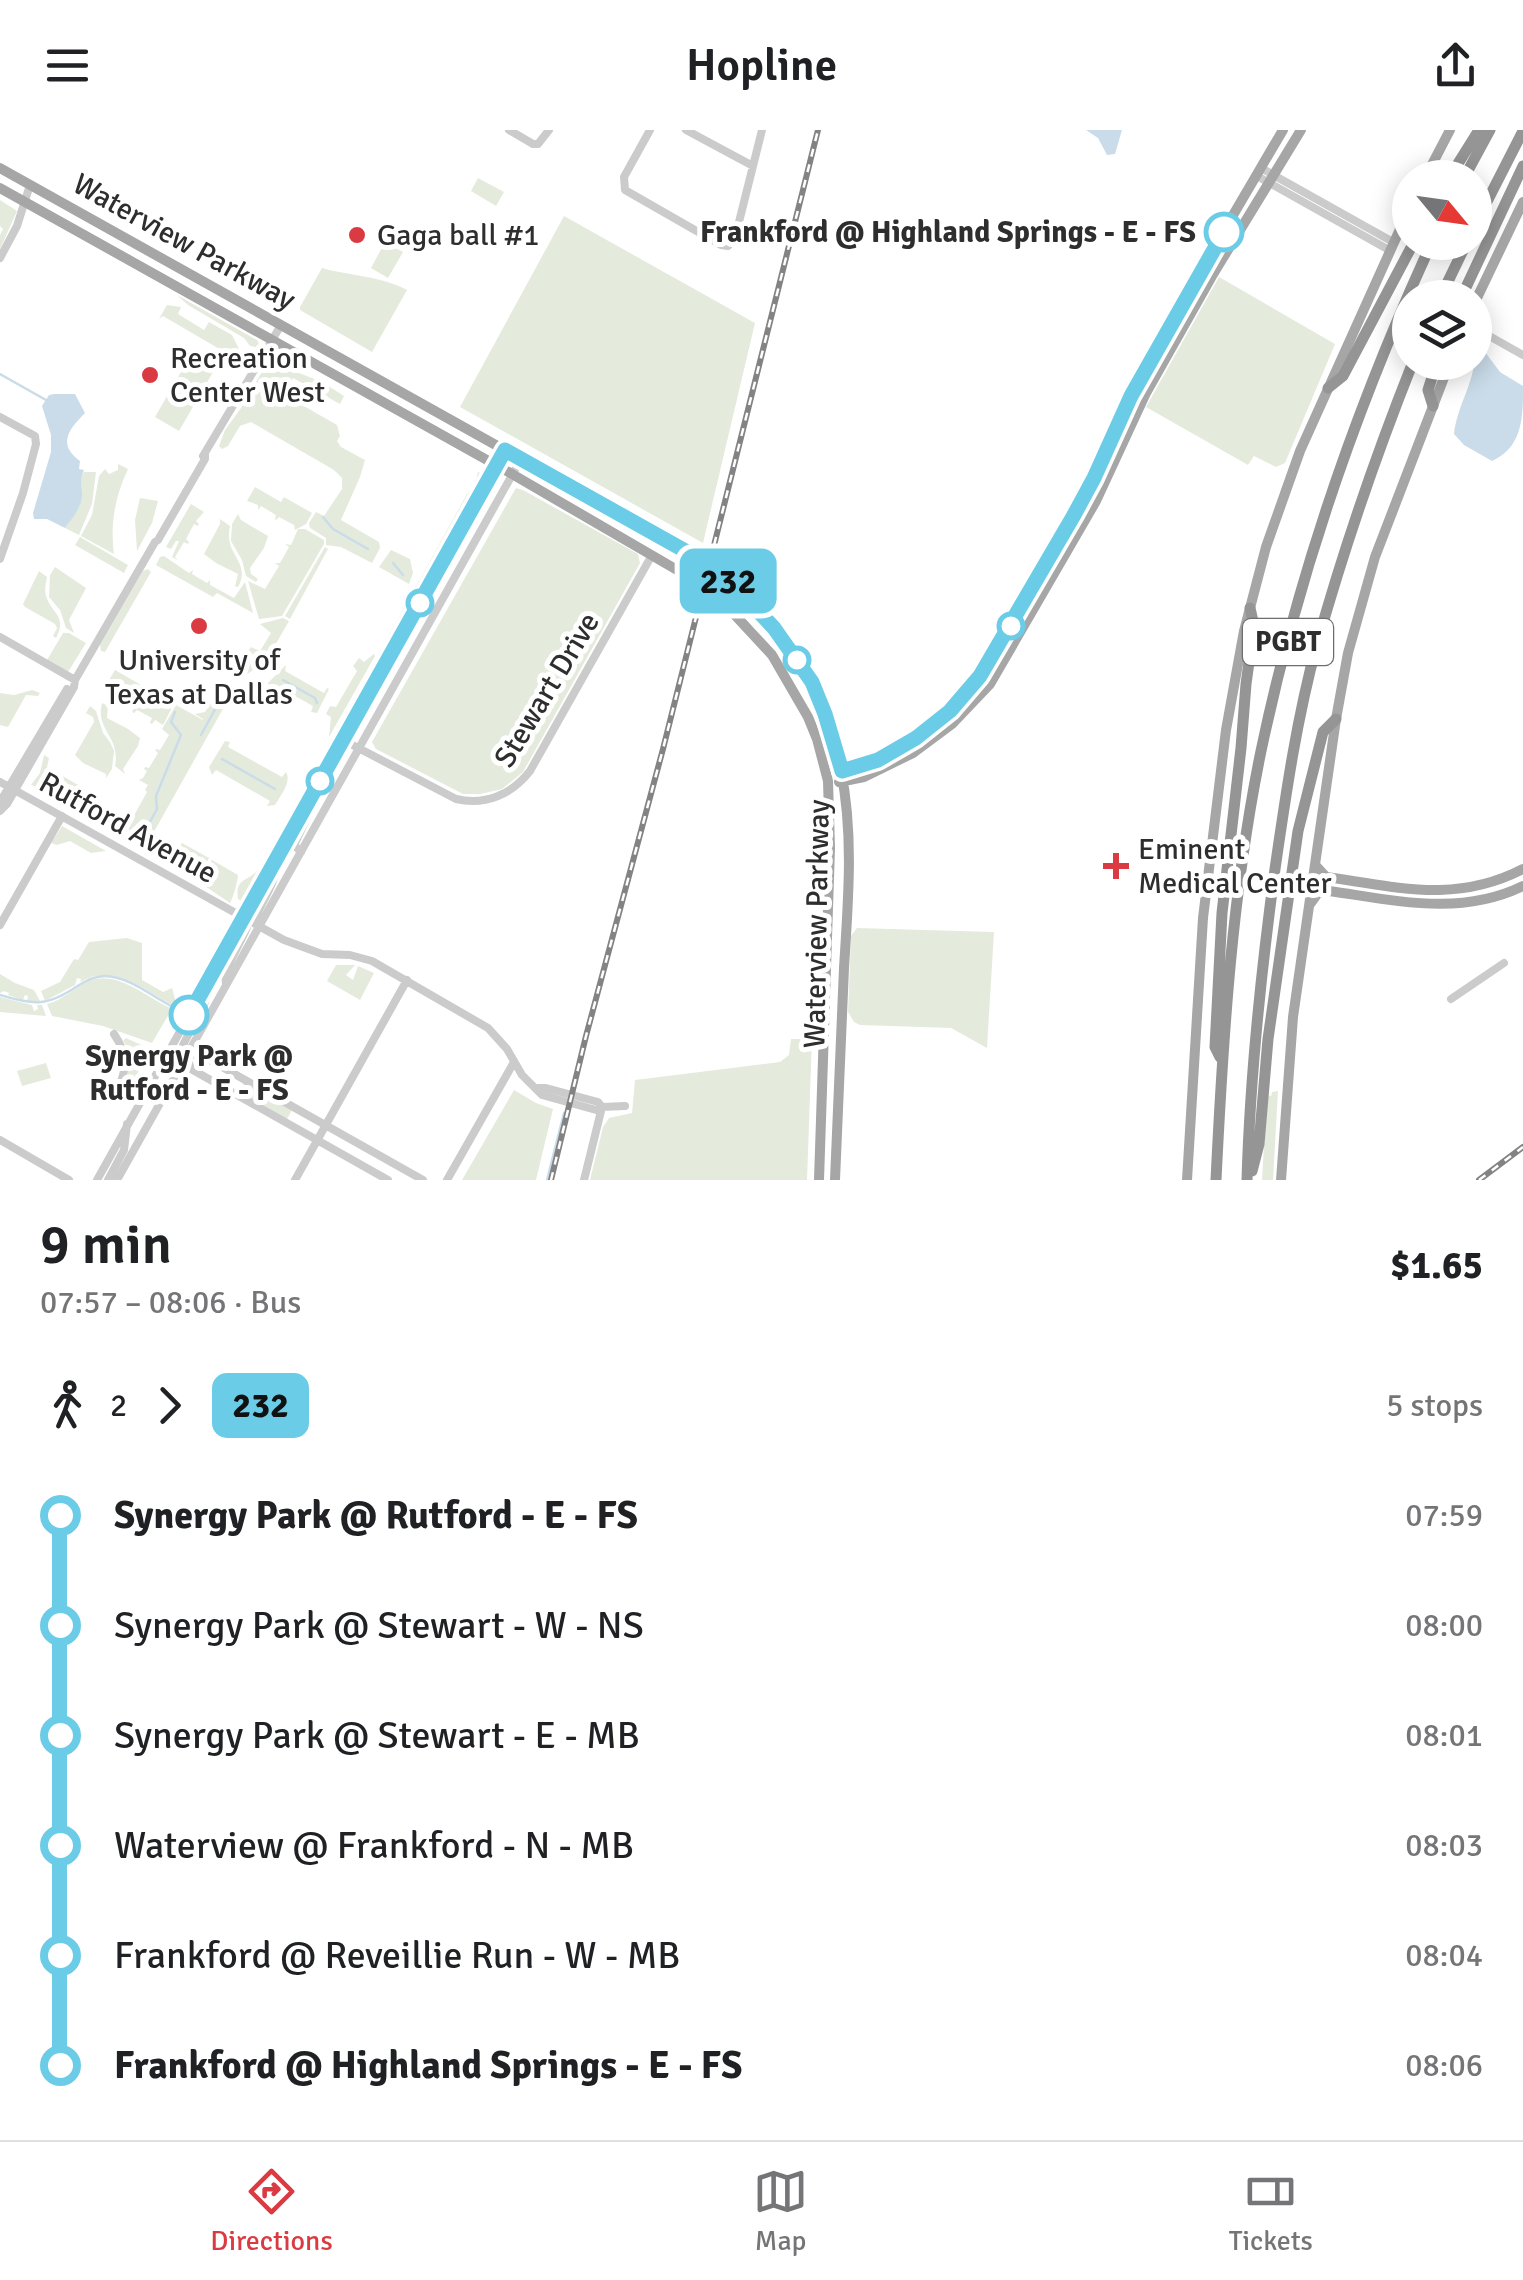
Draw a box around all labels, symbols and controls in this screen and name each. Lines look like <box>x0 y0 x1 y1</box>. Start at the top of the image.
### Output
icon: menu <box>40 38 95 93</box>
text: Hopline <box>686 38 837 93</box>
icon: share <box>1428 38 1483 93</box>
north arrow <box>1392 160 1492 260</box>
map controls <box>1392 160 1492 380</box>
street label: Waterview Parkway <box>66 166 302 318</box>
marker: Frankford @ Highland Springs - E - FS <box>1205 213 1243 251</box>
place label: Frankford @ Highland Springs - E - FS <box>700 214 1196 251</box>
place label: Gaga ball #1 <box>377 217 540 254</box>
marker: Gaga ball #1 <box>346 224 368 246</box>
button: layers <box>1392 280 1492 380</box>
place label: Recreation Center West <box>170 340 325 411</box>
marker: Recreation Center West <box>139 364 161 386</box>
line badge: 232 <box>670 548 786 614</box>
text: 232 <box>700 560 756 603</box>
unlabelled marker <box>407 590 433 616</box>
street label: Stewart Drive <box>486 606 608 774</box>
unlabelled marker <box>998 613 1024 639</box>
marker: University of Texas at Dallas <box>188 615 210 637</box>
road number: PGBT <box>1243 619 1333 665</box>
place label: University of Texas at Dallas <box>105 642 293 713</box>
unlabelled marker <box>784 647 810 673</box>
street label: Rutford Avenue <box>33 764 223 892</box>
unlabelled marker <box>307 768 333 794</box>
street label: Waterview Parkway <box>796 799 838 1049</box>
place label: Eminent Medical Center <box>1138 831 1331 902</box>
marker: Eminent Medical Center <box>1103 853 1129 879</box>
marker: Synergy Park @ Rutford - E - FS <box>170 996 208 1034</box>
place label: Synergy Park @ Rutford - E - FS <box>85 1038 293 1109</box>
text: 9 min <box>40 1211 172 1279</box>
text: $1.65 <box>1390 1242 1483 1289</box>
text: 07:57 – 08:06 · Bus <box>40 1283 301 1322</box>
icon: walk <box>40 1378 95 1433</box>
icon: forward <box>142 1378 197 1433</box>
text: 232 <box>232 1384 289 1427</box>
text: 2 <box>110 1386 127 1425</box>
text: 5 stops <box>1386 1386 1483 1425</box>
text: Synergy Park @ Rutford - E - FS <box>114 1492 638 1539</box>
text: 07:59 <box>1405 1496 1483 1535</box>
text: Synergy Park @ Stewart - W - NS <box>114 1602 644 1649</box>
text: 08:00 <box>1405 1606 1483 1645</box>
text: Synergy Park @ Stewart - E - MB <box>114 1712 640 1759</box>
text: 08:01 <box>1405 1716 1483 1755</box>
text: Waterview @ Frankford - N - MB <box>114 1822 634 1869</box>
text: 08:03 <box>1405 1826 1483 1865</box>
text: Frankford @ Reveillie Run - W - MB <box>114 1932 680 1979</box>
text: 08:04 <box>1405 1936 1483 1975</box>
text: Frankford @ Highland Springs - E - FS <box>114 2042 742 2089</box>
text: 08:06 <box>1405 2046 1483 2085</box>
tab: Directions <box>210 2164 333 2258</box>
tab: Map <box>753 2164 808 2258</box>
tab: Tickets <box>1229 2164 1313 2258</box>

